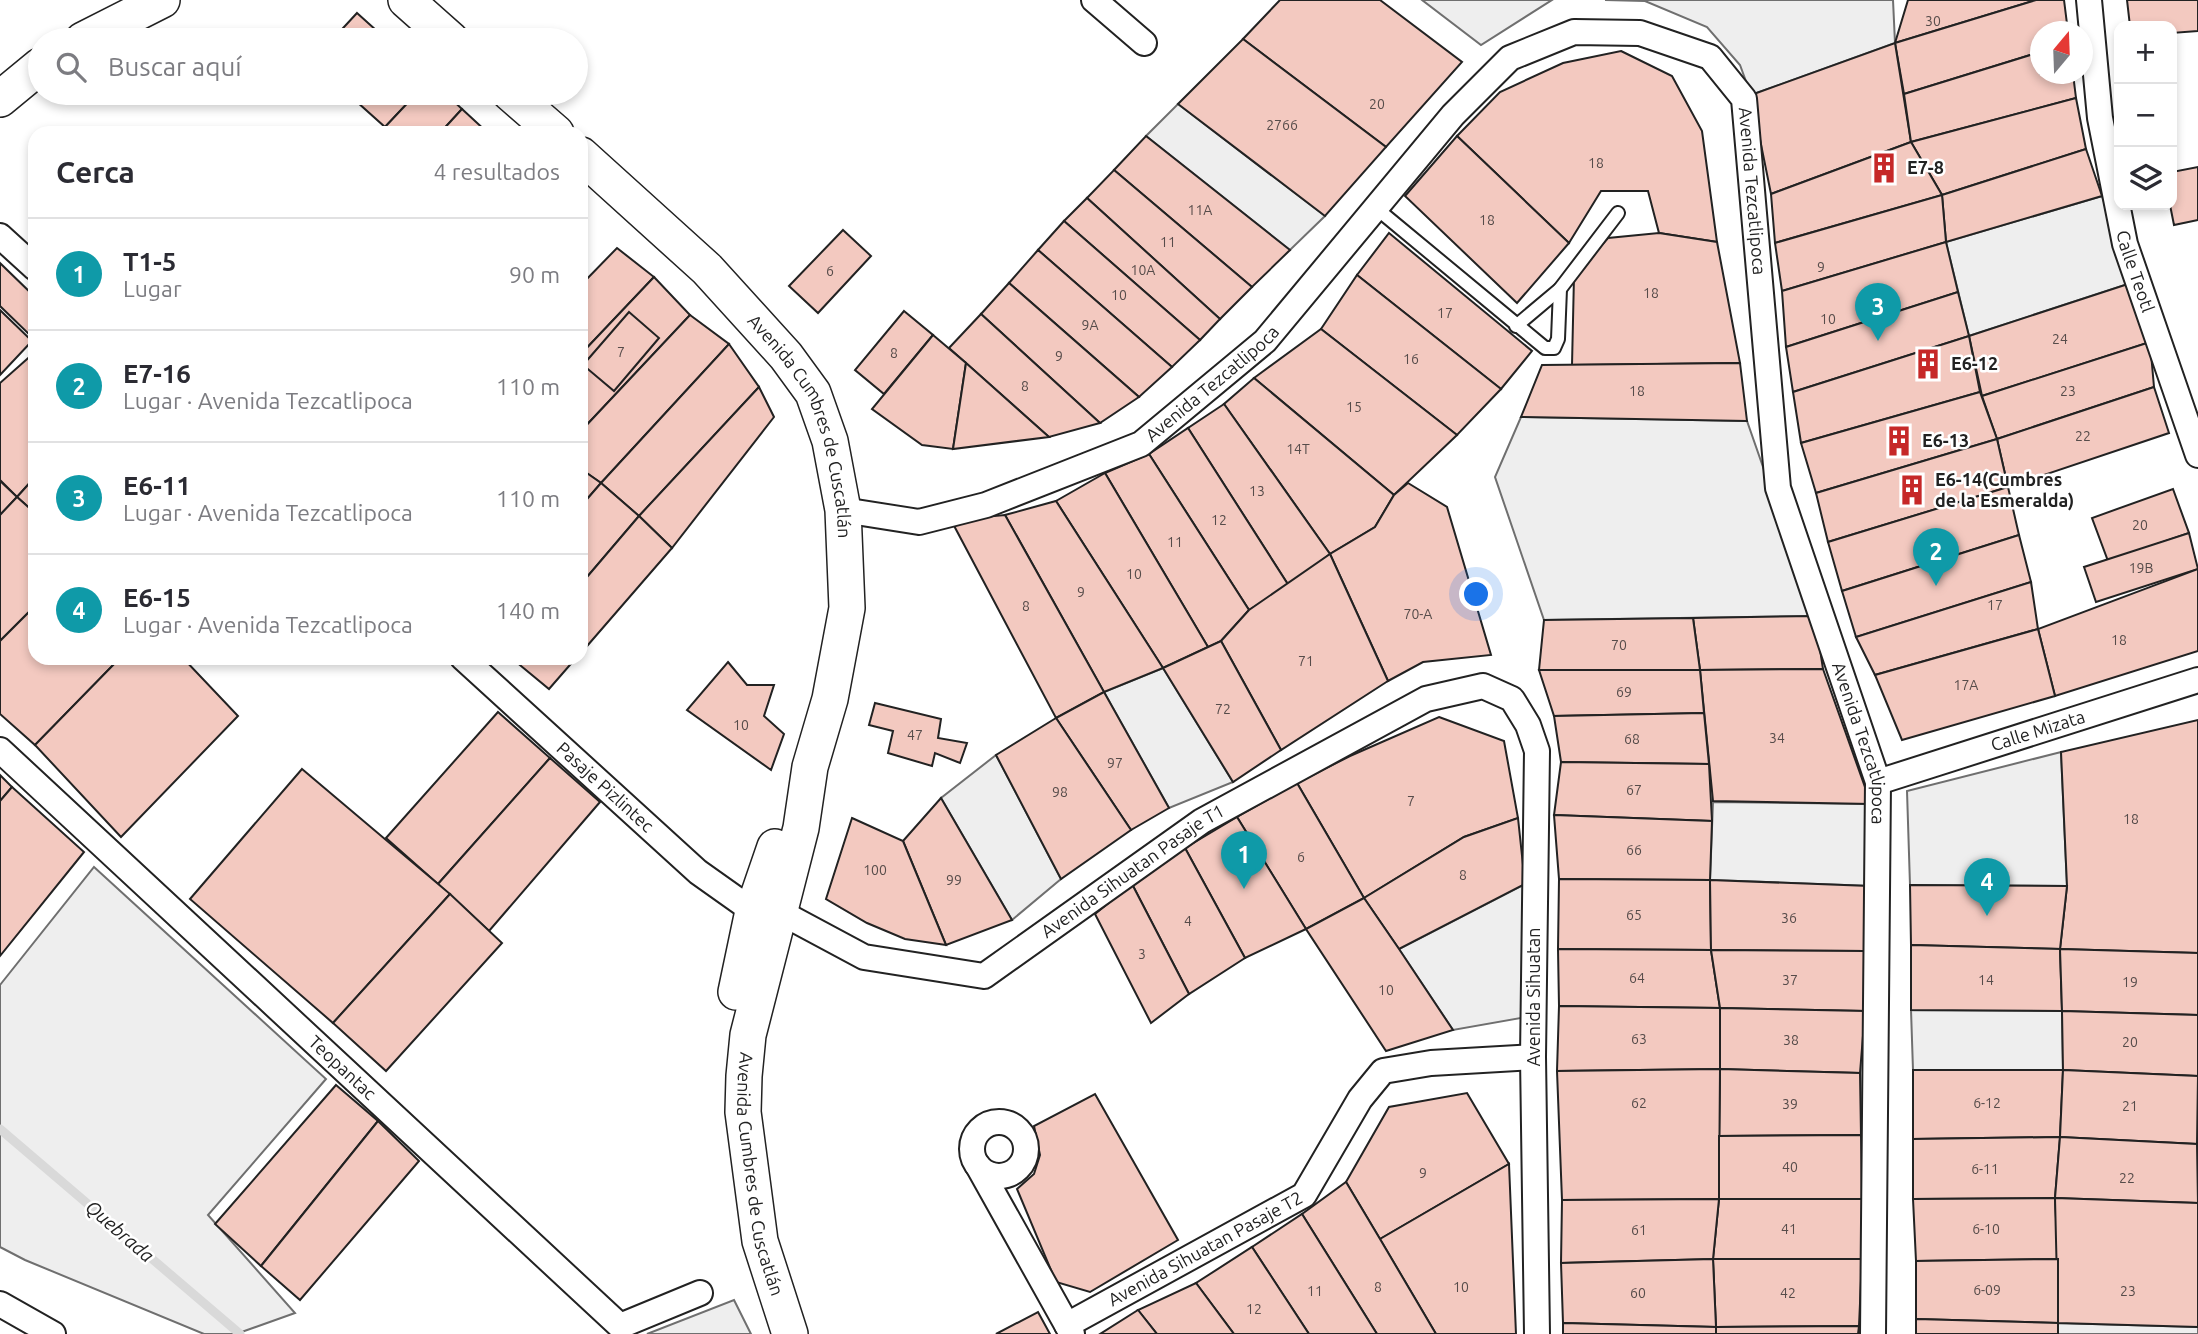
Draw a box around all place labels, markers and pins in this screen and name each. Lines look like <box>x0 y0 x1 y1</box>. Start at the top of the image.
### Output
building icon: E7-8 <box>1867 151 1901 185</box>
place label: E7-8 <box>1907 157 1944 177</box>
pin: 3 <box>1855 283 1901 341</box>
building icon: E6-12 <box>1911 347 1945 381</box>
place label: E6-12 <box>1951 353 1998 373</box>
building icon: E6-13 <box>1882 424 1916 458</box>
place label: E6-13 <box>1922 430 1969 450</box>
place label: E6-14(Cumbres de la Esmeralda) <box>1935 469 2074 511</box>
building icon: E6-14(Cumbres de la Esmeralda) <box>1895 473 1929 507</box>
pin: 2 <box>1913 528 1959 586</box>
pin: 1 <box>1221 831 1267 889</box>
pin: 4 <box>1964 858 2010 916</box>

